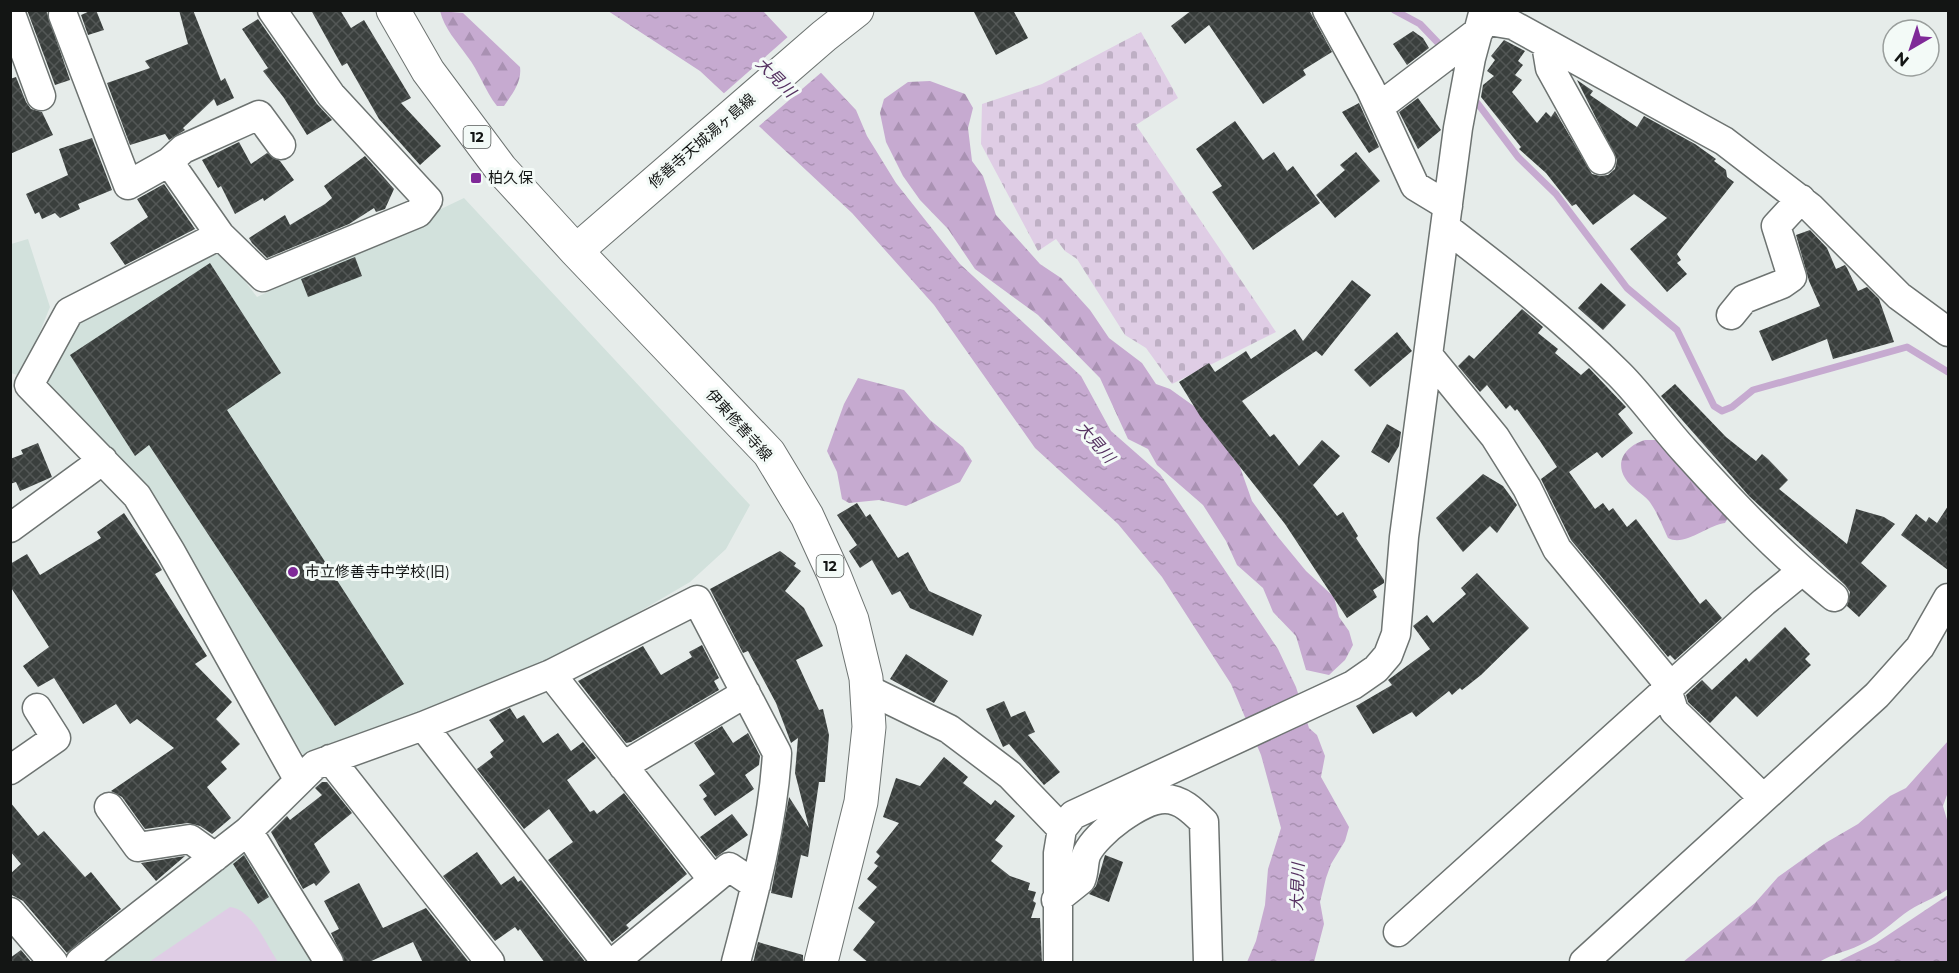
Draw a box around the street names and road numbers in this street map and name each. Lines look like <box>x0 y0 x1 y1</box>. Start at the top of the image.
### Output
street label: 修善寺天城湯ヶ島線 <box>644 89 759 192</box>
road number: 12 <box>464 126 490 148</box>
street label: 伊東修善寺線 <box>702 385 777 464</box>
road number: 12 <box>816 555 844 577</box>

